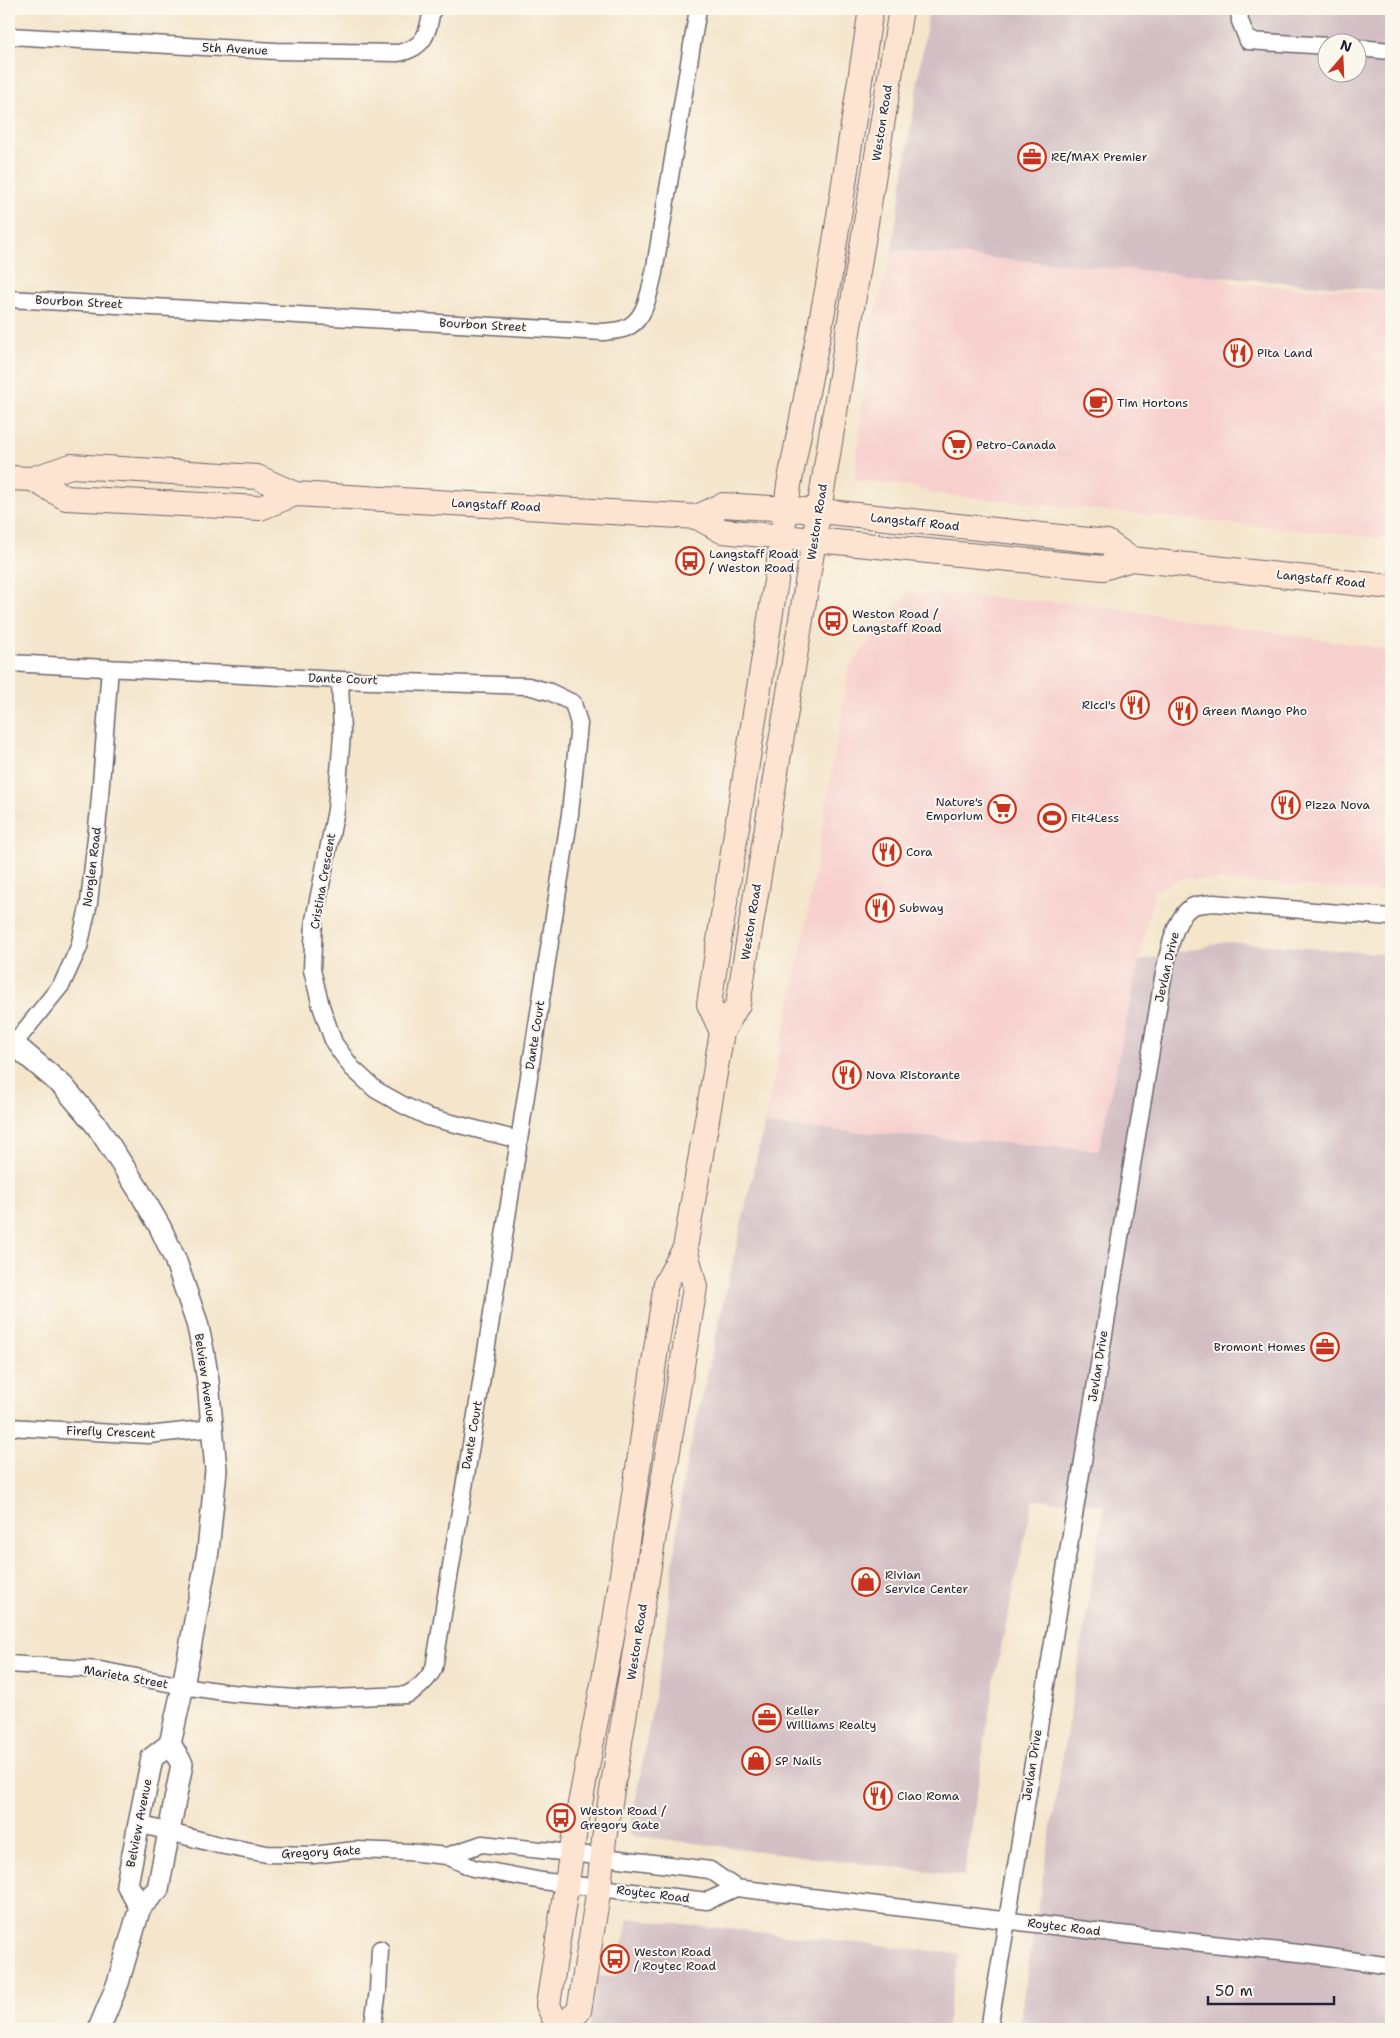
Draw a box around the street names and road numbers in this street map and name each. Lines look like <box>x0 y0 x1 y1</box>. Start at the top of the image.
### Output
street label: 5th Avenue <box>201 39 269 59</box>
street label: Weston Road <box>868 83 896 162</box>
street label: Bourbon Street <box>35 292 123 312</box>
street label: Bourbon Street <box>439 315 527 335</box>
street label: Weston Road <box>803 482 831 561</box>
street label: Langstaff Road <box>451 495 542 515</box>
street label: Langstaff Road <box>870 509 961 535</box>
street label: Langstaff Road <box>1276 566 1367 592</box>
street label: Dante Court <box>308 670 378 688</box>
street label: Norglen Road <box>79 826 105 908</box>
street label: Cristina Crescent <box>307 832 339 930</box>
street label: Weston Road <box>737 882 765 961</box>
street label: Jevlan Drive <box>1151 930 1183 1004</box>
street label: Dante Court <box>522 999 548 1071</box>
street label: Jevlan Drive <box>1084 1329 1112 1403</box>
street label: Belview Avenue <box>191 1332 219 1424</box>
street label: Dante Court <box>458 1399 486 1471</box>
street label: Firefly Crescent <box>66 1422 156 1442</box>
street label: Weston Road <box>623 1602 651 1681</box>
street label: Marieta Street <box>82 1662 170 1692</box>
street label: Jevlan Drive <box>1018 1728 1046 1802</box>
street label: Belview Avenue <box>123 1777 155 1869</box>
street label: Gregory Gate <box>281 1842 361 1862</box>
street label: Roytec Road <box>615 1882 691 1906</box>
street label: Roytec Road <box>1026 1915 1102 1939</box>

